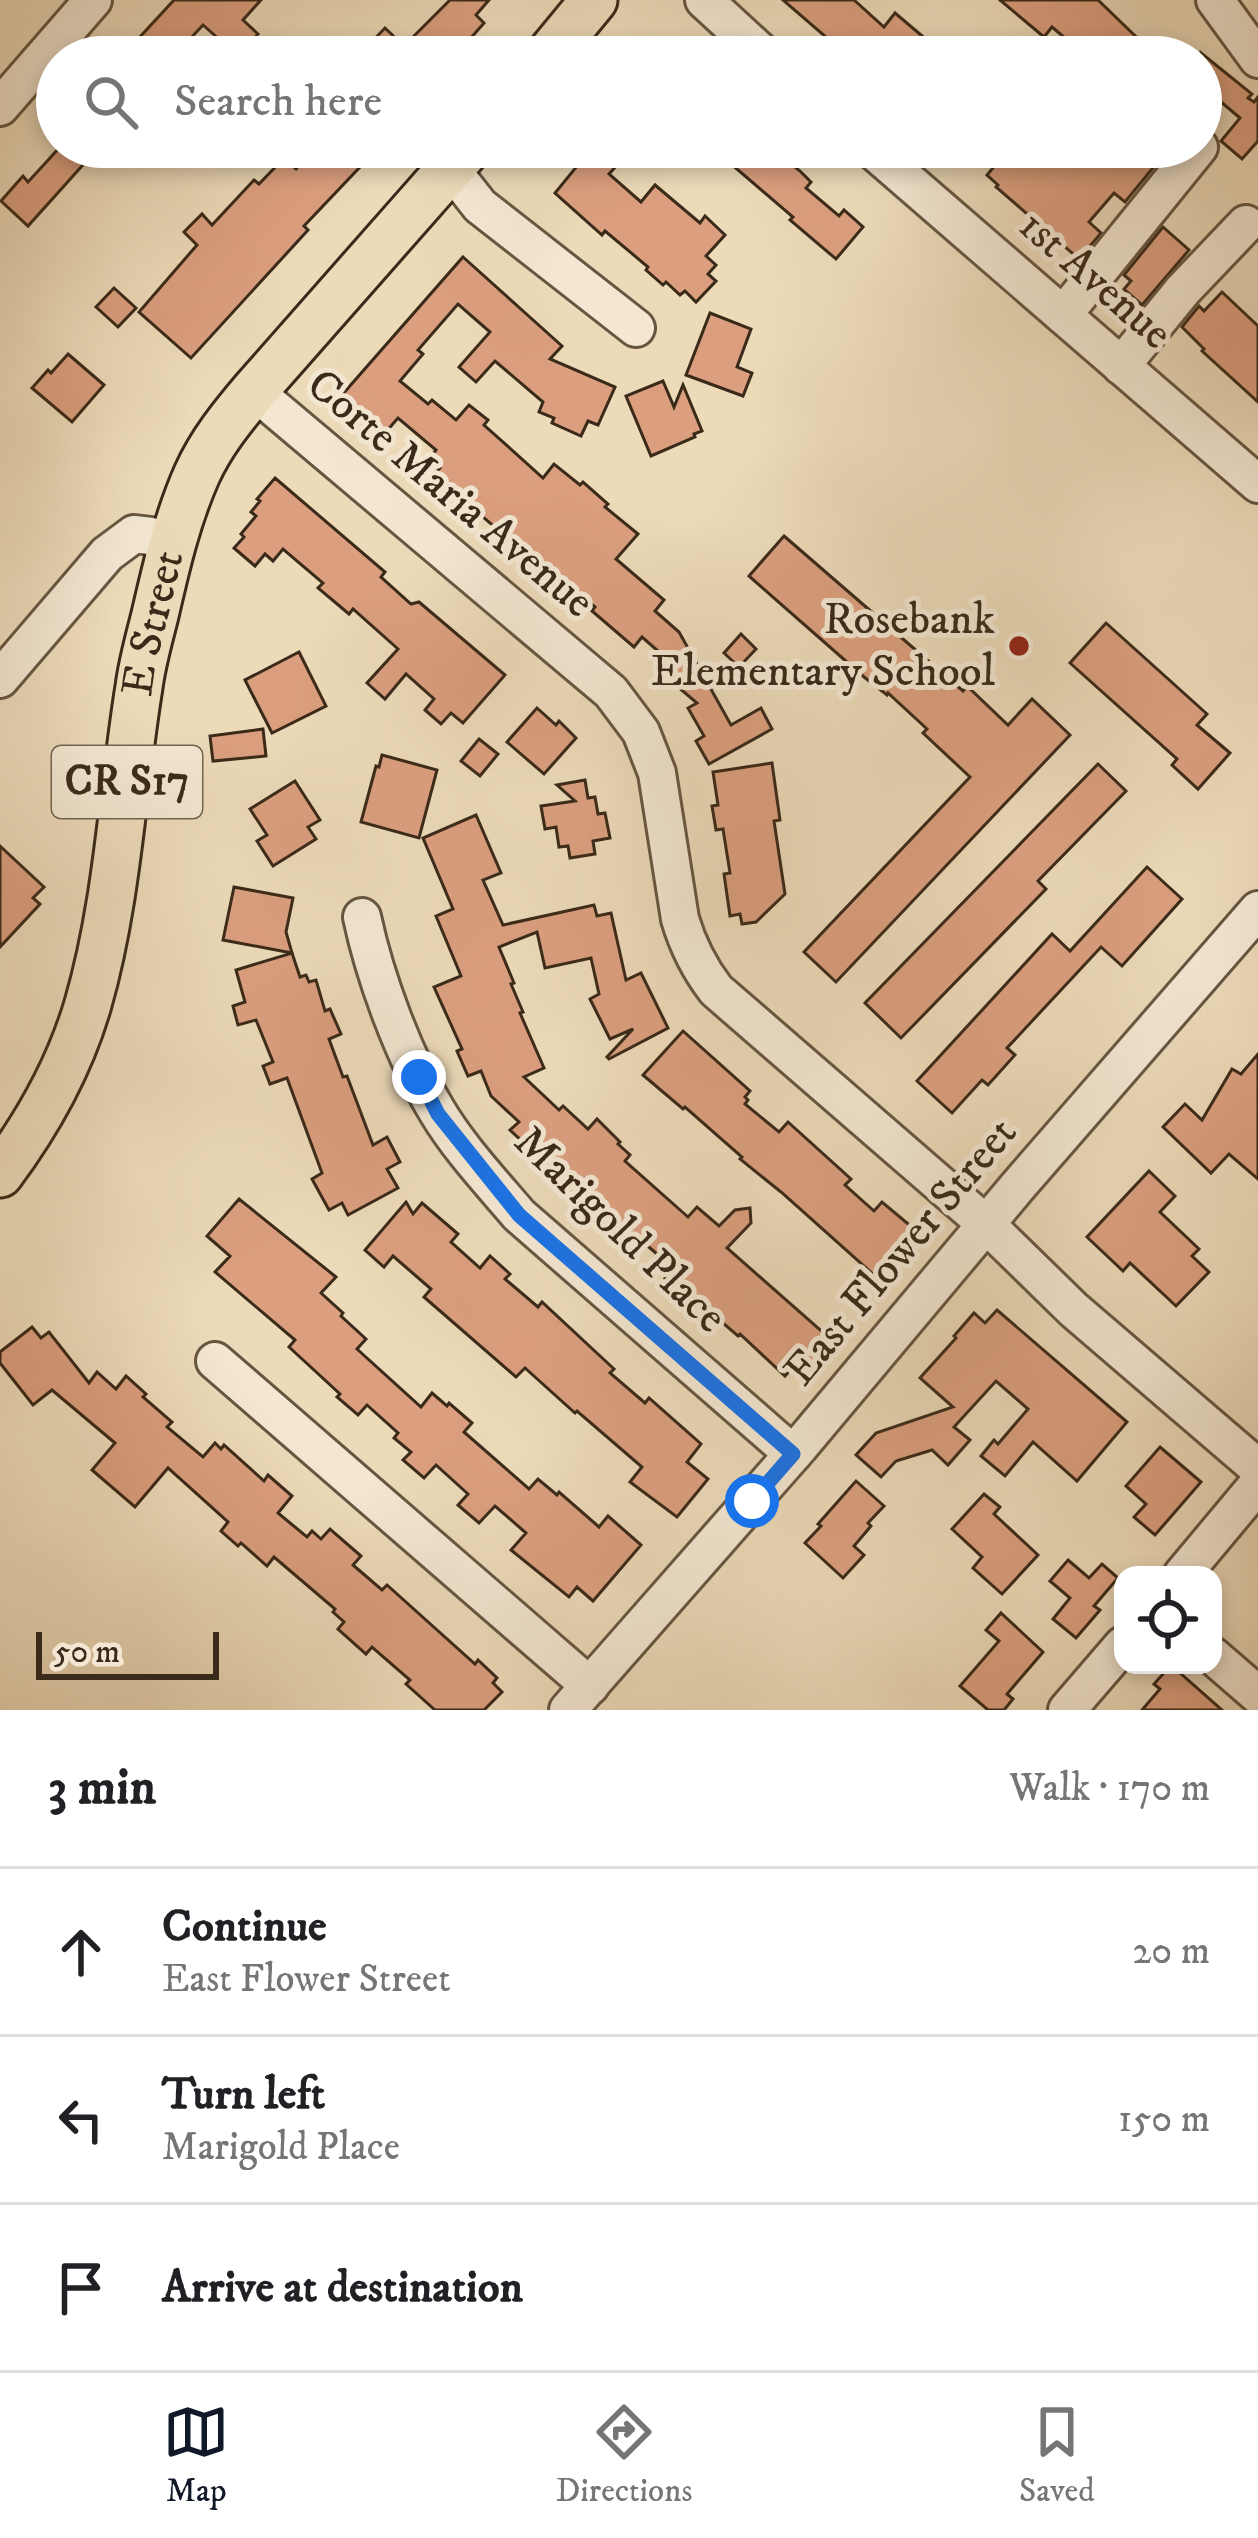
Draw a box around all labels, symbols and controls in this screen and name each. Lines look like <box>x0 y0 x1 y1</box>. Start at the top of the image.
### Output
search box <box>36 36 1222 168</box>
icon: search <box>78 69 144 135</box>
text: Search here <box>174 74 382 130</box>
street label: 1st Avenue <box>1007 198 1183 362</box>
street label: Corte Maria Avenue <box>295 357 605 631</box>
street label: E Street <box>110 544 197 700</box>
place label: Rosebank Elementary School <box>651 592 995 700</box>
marker: Rosebank Elementary School <box>1006 633 1032 659</box>
road number: CR S17 <box>52 746 202 818</box>
route end <box>392 1050 446 1104</box>
street label: East Flower Street <box>773 1106 1029 1398</box>
street label: Marigold Place <box>502 1115 738 1345</box>
route start <box>725 1474 779 1528</box>
map controls <box>1114 1566 1222 1674</box>
button: locate <box>1114 1566 1222 1674</box>
scale bar <box>36 1626 219 1679</box>
text: 50 m <box>54 1632 120 1673</box>
text: 3 min <box>48 1756 156 1820</box>
text: Walk · 170 m <box>1009 1764 1210 1813</box>
text: Continue <box>162 1899 327 1955</box>
icon: ahead <box>48 1919 114 1985</box>
text: 20 m <box>1132 1927 1210 1976</box>
text: East Flower Street <box>162 1955 451 2004</box>
text: Turn left <box>162 2067 325 2123</box>
icon: left <box>48 2087 114 2153</box>
text: 150 m <box>1118 2095 1210 2144</box>
text: Marigold Place <box>162 2123 400 2172</box>
icon: arrive <box>48 2255 114 2321</box>
text: Arrive at destination <box>162 2260 523 2316</box>
tab: Map <box>163 2399 229 2512</box>
tab: Directions <box>556 2399 692 2512</box>
tab: Saved <box>1019 2399 1095 2512</box>

